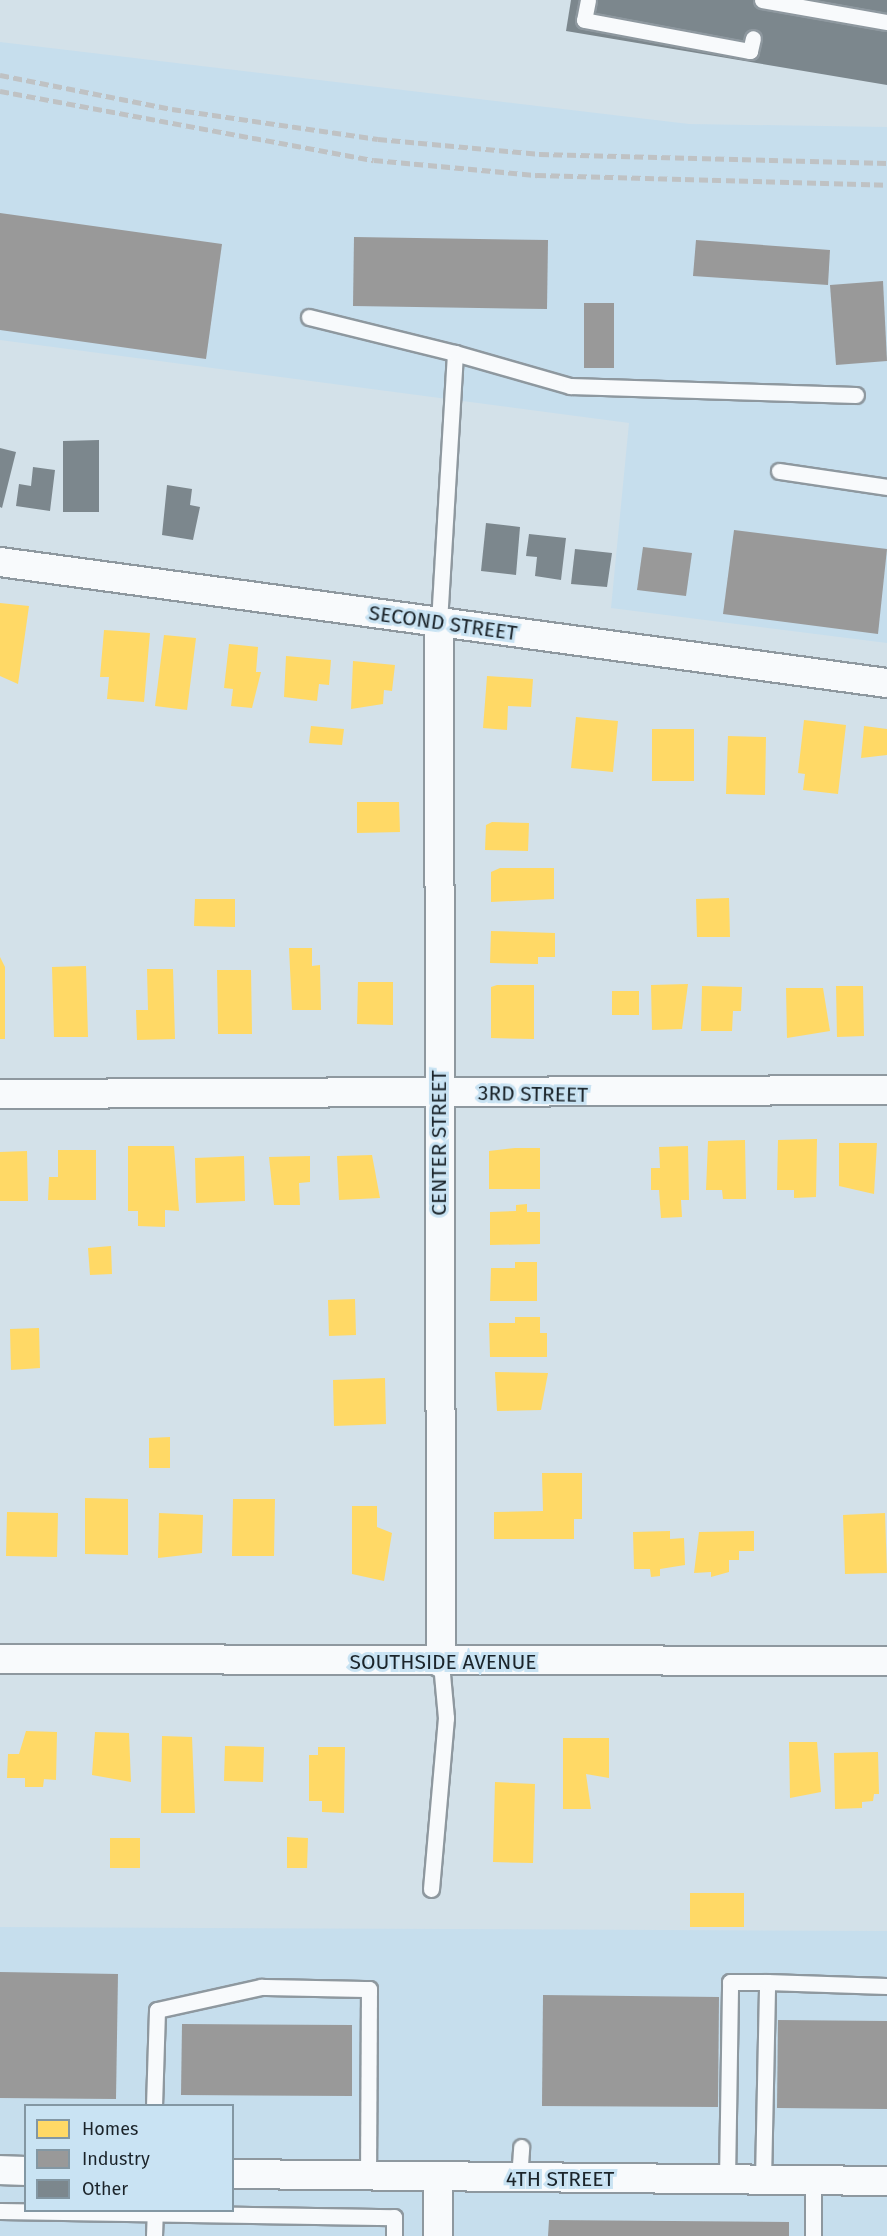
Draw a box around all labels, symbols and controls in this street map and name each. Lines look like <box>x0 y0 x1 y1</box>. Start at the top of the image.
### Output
street label: SECOND STREET <box>367 600 519 646</box>
street label: CENTER STREET <box>426 1070 452 1216</box>
street label: 3RD STREET <box>478 1080 588 1108</box>
street label: SOUTHSIDE AVENUE <box>349 1649 537 1675</box>
legend <box>24 2104 234 2212</box>
text: Homes <box>82 2118 138 2140</box>
text: Industry <box>82 2148 150 2170</box>
street label: 4TH STREET <box>506 2166 614 2192</box>
text: Other <box>82 2178 128 2200</box>

